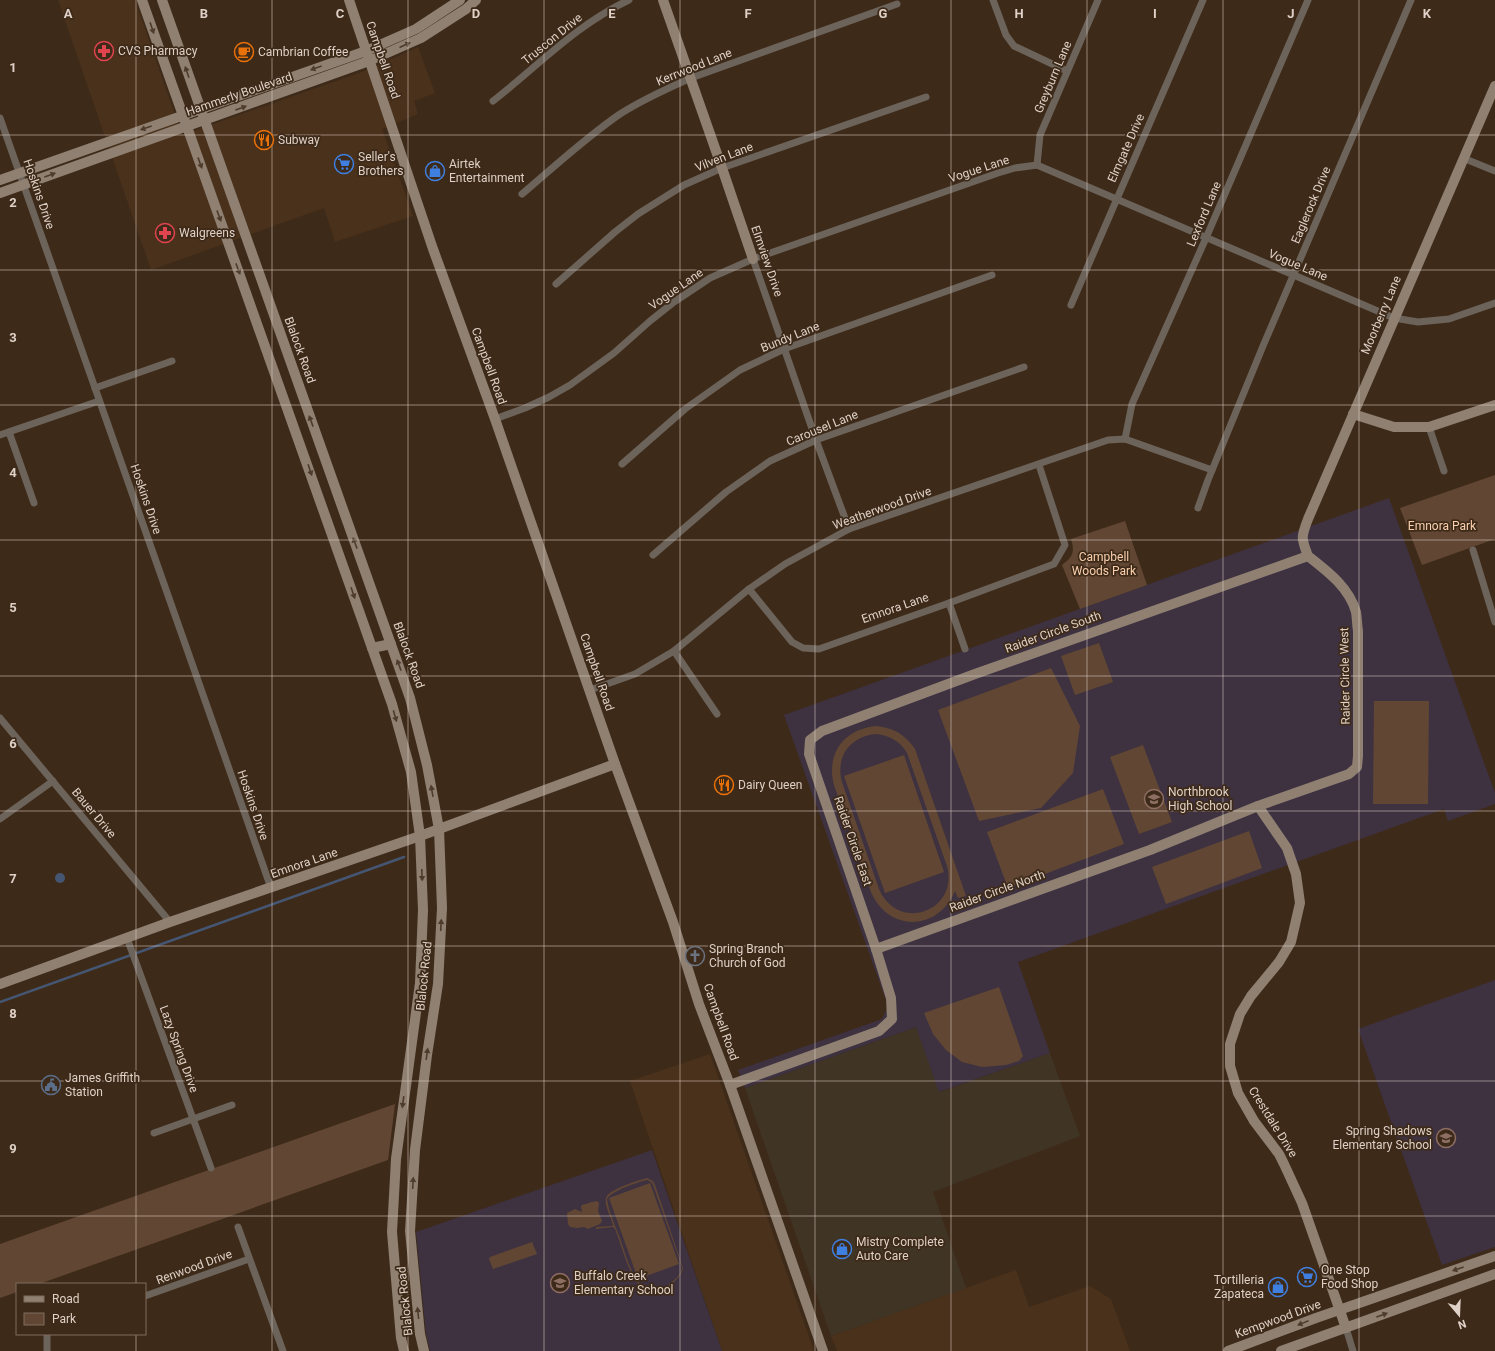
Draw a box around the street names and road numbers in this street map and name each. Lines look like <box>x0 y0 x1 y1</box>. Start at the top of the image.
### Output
street label: Truscon Drive <box>519 10 585 68</box>
street label: Campbell Road <box>363 19 403 101</box>
street label: Greyburn Lane <box>1031 39 1075 115</box>
street label: Kerrwood Lane <box>654 45 734 89</box>
street label: Hammerly Boulevard <box>184 69 294 119</box>
street label: Elmgate Drive <box>1105 111 1147 185</box>
street label: Vilven Lane <box>693 140 755 174</box>
street label: Vogue Lane <box>947 153 1011 185</box>
street label: Hoskins Drive <box>20 157 58 231</box>
street label: Eaglerock Drive <box>1288 164 1334 246</box>
street label: Lexford Lane <box>1184 179 1224 249</box>
street label: Elmview Drive <box>748 224 786 298</box>
street label: Vogue Lane <box>1266 246 1330 284</box>
street label: Vogue Lane <box>646 265 706 313</box>
street label: Moorberry Lane <box>1358 274 1404 356</box>
street label: Blalock Road <box>282 315 318 385</box>
street label: Bundy Lane <box>759 319 821 355</box>
street label: Campbell Road <box>469 326 509 406</box>
street label: Carousel Lane <box>784 407 860 449</box>
street label: Hoskins Drive <box>127 462 165 536</box>
street label: Weatherwood Drive <box>831 484 933 532</box>
street label: Emnora Lane <box>860 590 930 626</box>
street label: Raider Circle South <box>1003 608 1103 656</box>
street label: Blalock Road <box>391 620 427 690</box>
street label: Raider Circle West <box>1337 627 1353 725</box>
street label: Campbell Road <box>577 631 617 713</box>
street label: Hoskins Drive <box>234 768 272 842</box>
street label: Bauer Drive <box>69 785 119 841</box>
street label: Raider Circle East <box>831 794 875 888</box>
street label: Emnora Lane <box>269 845 339 881</box>
street label: Raider Circle North <box>947 867 1047 915</box>
street label: Blalock Road <box>413 941 435 1011</box>
street label: Campbell Road <box>701 982 741 1062</box>
street label: Lazy Spring Drive <box>157 1003 201 1095</box>
street label: Crestdale Drive <box>1246 1084 1300 1160</box>
street label: Renwood Drive <box>154 1247 234 1287</box>
street label: Blalock Road <box>394 1266 416 1336</box>
street label: Kempwood Drive <box>1233 1297 1323 1341</box>

